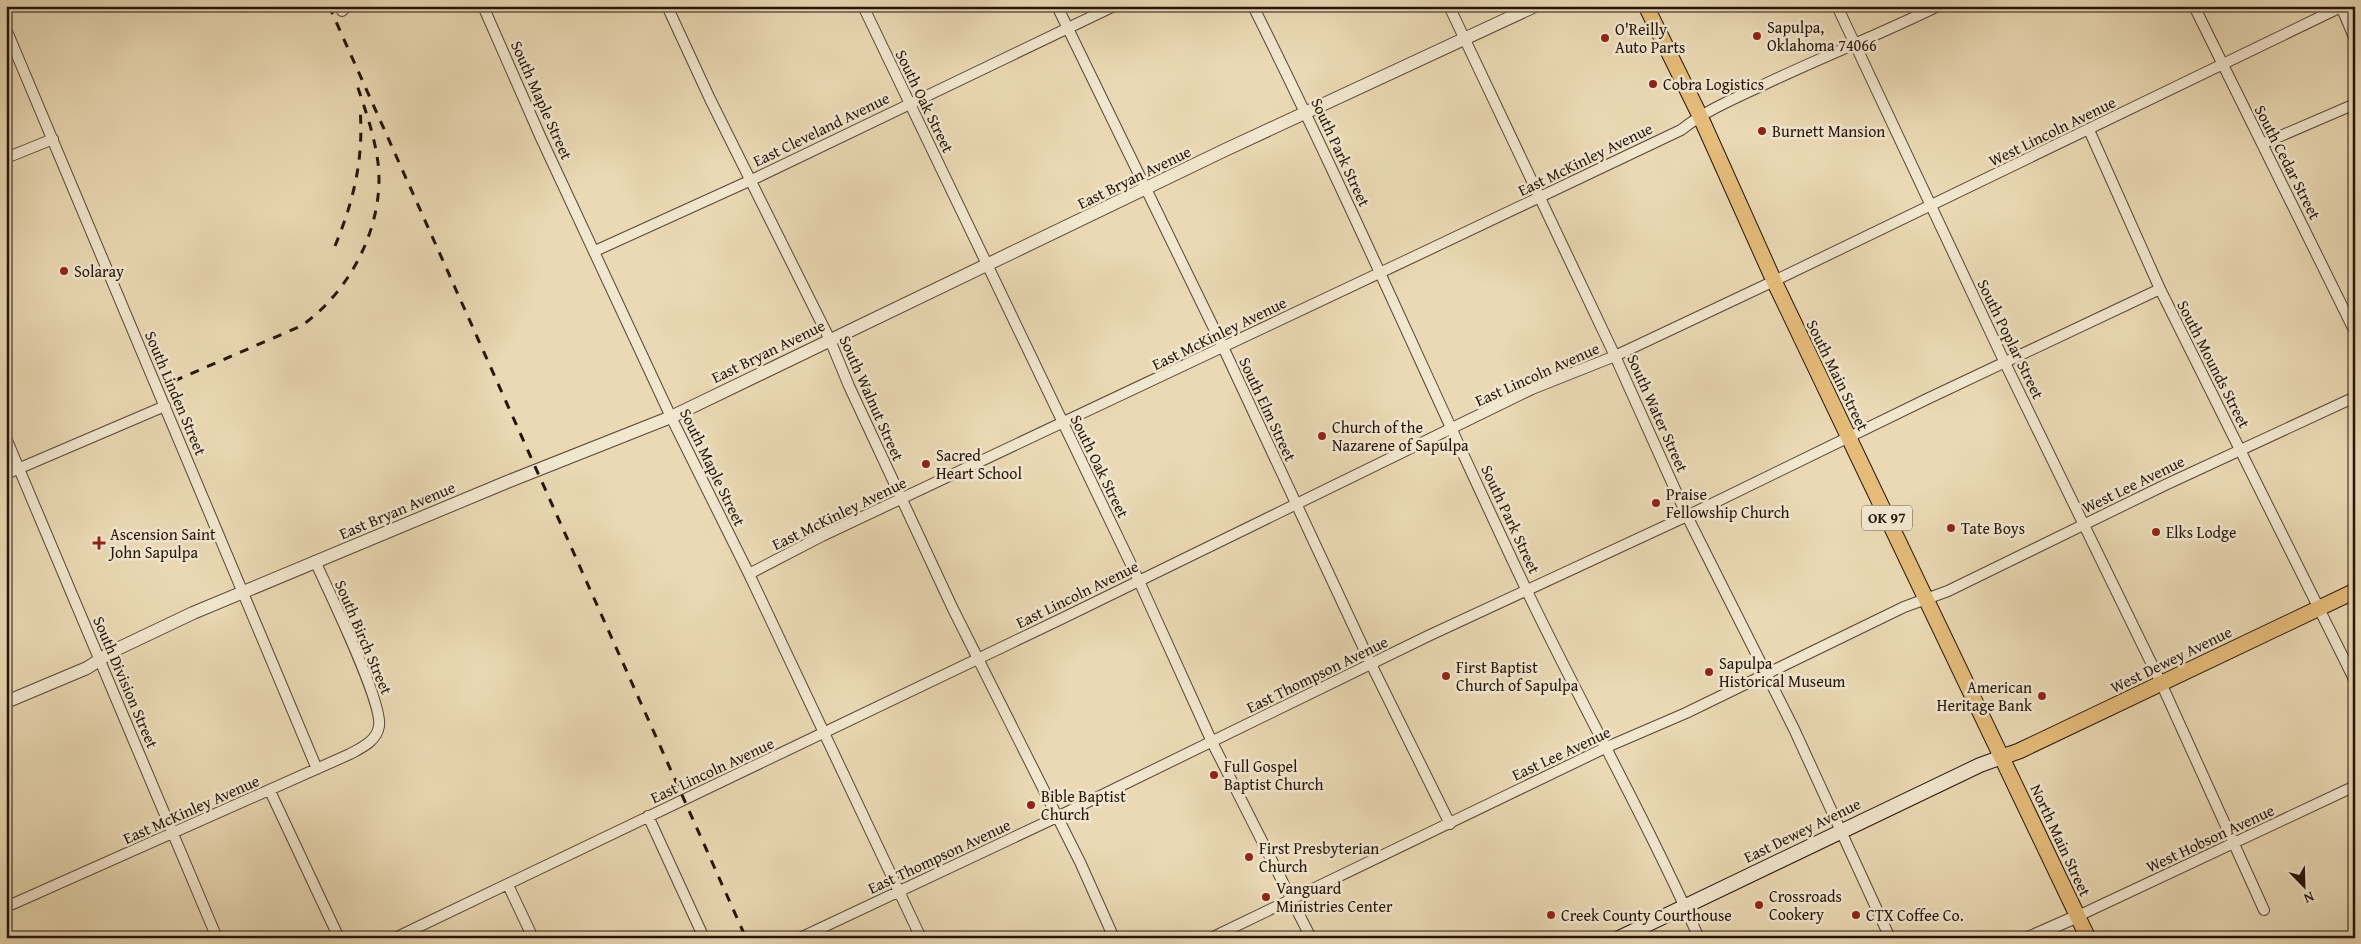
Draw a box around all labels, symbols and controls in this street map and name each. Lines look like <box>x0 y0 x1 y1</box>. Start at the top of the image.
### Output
place label: Sapulpa, Oklahoma 74066 <box>1767 15 1877 57</box>
place label: O'Reilly Auto Parts <box>1615 17 1685 59</box>
marker: Sapulpa, Oklahoma 74066 <box>1751 30 1763 42</box>
marker: O'Reilly Auto Parts <box>1599 32 1611 44</box>
street label: South Maple Street <box>505 37 579 164</box>
street label: South Oak Street <box>890 45 961 157</box>
place label: Cobra Logistics <box>1663 72 1764 96</box>
marker: Cobra Logistics <box>1647 78 1659 90</box>
street label: East Cleveland Avenue <box>749 86 893 172</box>
street label: West Lincoln Avenue <box>1984 90 2120 172</box>
street label: South Park Street <box>1305 94 1377 211</box>
street label: South Cedar Street <box>2249 101 2327 224</box>
street label: East McKinley Avenue <box>1514 116 1656 202</box>
place label: Burnett Mansion <box>1772 119 1885 143</box>
marker: Burnett Mansion <box>1756 125 1768 137</box>
street label: East Bryan Avenue <box>1073 139 1195 215</box>
place label: Solaray <box>74 259 124 283</box>
marker: Solaray <box>58 265 70 277</box>
street label: South Poplar Street <box>1972 275 2051 403</box>
street label: East McKinley Avenue <box>1148 290 1290 376</box>
street label: South Mounds Street <box>2171 296 2257 432</box>
street label: East Bryan Avenue <box>707 313 829 389</box>
street label: South Main Street <box>1801 315 1875 435</box>
street label: South Linden Street <box>139 327 213 459</box>
street label: South Walnut Street <box>834 331 911 465</box>
street label: East Lincoln Avenue <box>1471 336 1603 412</box>
street label: South Water Street <box>1621 350 1695 476</box>
street label: South Elm Street <box>1233 353 1303 465</box>
street label: South Maple Street <box>674 404 752 530</box>
street label: South Oak Street <box>1065 410 1136 522</box>
place label: Church of the Nazarene of Sapulpa <box>1332 415 1469 457</box>
marker: Church of the Nazarene of Sapulpa <box>1316 430 1328 442</box>
place label: Sacred Heart School <box>936 443 1022 485</box>
street label: West Lee Avenue <box>2078 449 2188 519</box>
marker: Sacred Heart School <box>920 458 932 470</box>
street label: South Park Street <box>1475 461 1547 578</box>
street label: East McKinley Avenue <box>768 470 910 556</box>
street label: East Bryan Avenue <box>335 475 459 545</box>
place label: Praise Fellowship Church <box>1666 482 1789 524</box>
marker: Praise Fellowship Church <box>1650 497 1662 509</box>
road number: OK 97 <box>1862 506 1912 530</box>
place label: Tate Boys <box>1961 516 2025 540</box>
place label: Elks Lodge <box>2166 520 2237 544</box>
place label: Ascension Saint John Sapulpa <box>108 522 216 564</box>
marker: Tate Boys <box>1945 522 1957 534</box>
marker: Elks Lodge <box>2150 526 2162 538</box>
marker: Ascension Saint John Sapulpa <box>92 536 106 550</box>
street label: East Lincoln Avenue <box>1012 554 1142 634</box>
street label: South Birch Street <box>329 576 399 698</box>
street label: South Division Street <box>87 612 165 752</box>
street label: West Dewey Avenue <box>2106 619 2236 699</box>
street label: East Thompson Avenue <box>1242 629 1392 719</box>
place label: Sapulpa Historical Museum <box>1719 651 1845 693</box>
place label: First Baptist Church of Sapulpa <box>1456 655 1579 697</box>
marker: Sapulpa Historical Museum <box>1703 666 1715 678</box>
marker: First Baptist Church of Sapulpa <box>1440 670 1452 682</box>
place label: American Heritage Bank <box>1937 675 2033 717</box>
marker: American Heritage Bank <box>2036 690 2048 702</box>
street label: East Lee Avenue <box>1508 720 1614 786</box>
street label: East Lincoln Avenue <box>646 731 778 809</box>
place label: Full Gospel Baptist Church <box>1224 754 1323 796</box>
street label: East McKinley Avenue <box>119 768 263 850</box>
marker: Full Gospel Baptist Church <box>1208 769 1220 781</box>
street label: North Main Street <box>2024 780 2098 900</box>
place label: Bible Baptist Church <box>1041 784 1126 826</box>
street label: East Dewey Avenue <box>1739 791 1865 869</box>
street label: West Hobson Avenue <box>2142 798 2278 878</box>
marker: Bible Baptist Church <box>1025 799 1037 811</box>
street label: East Thompson Avenue <box>864 812 1014 900</box>
place label: First Presbyterian Church <box>1259 836 1379 878</box>
marker: First Presbyterian Church <box>1243 851 1255 863</box>
north arrow <box>2278 862 2328 912</box>
place label: Vanguard Ministries Center <box>1276 876 1393 918</box>
place label: Crossroads Cookery <box>1769 884 1842 926</box>
text: N <box>2300 887 2317 909</box>
marker: Vanguard Ministries Center <box>1260 891 1272 903</box>
marker: Crossroads Cookery <box>1753 899 1765 911</box>
place label: Creek County Courthouse <box>1561 903 1732 927</box>
place label: CTX Coffee Co. <box>1866 903 1964 927</box>
marker: Creek County Courthouse <box>1545 909 1557 921</box>
marker: CTX Coffee Co. <box>1850 909 1862 921</box>

